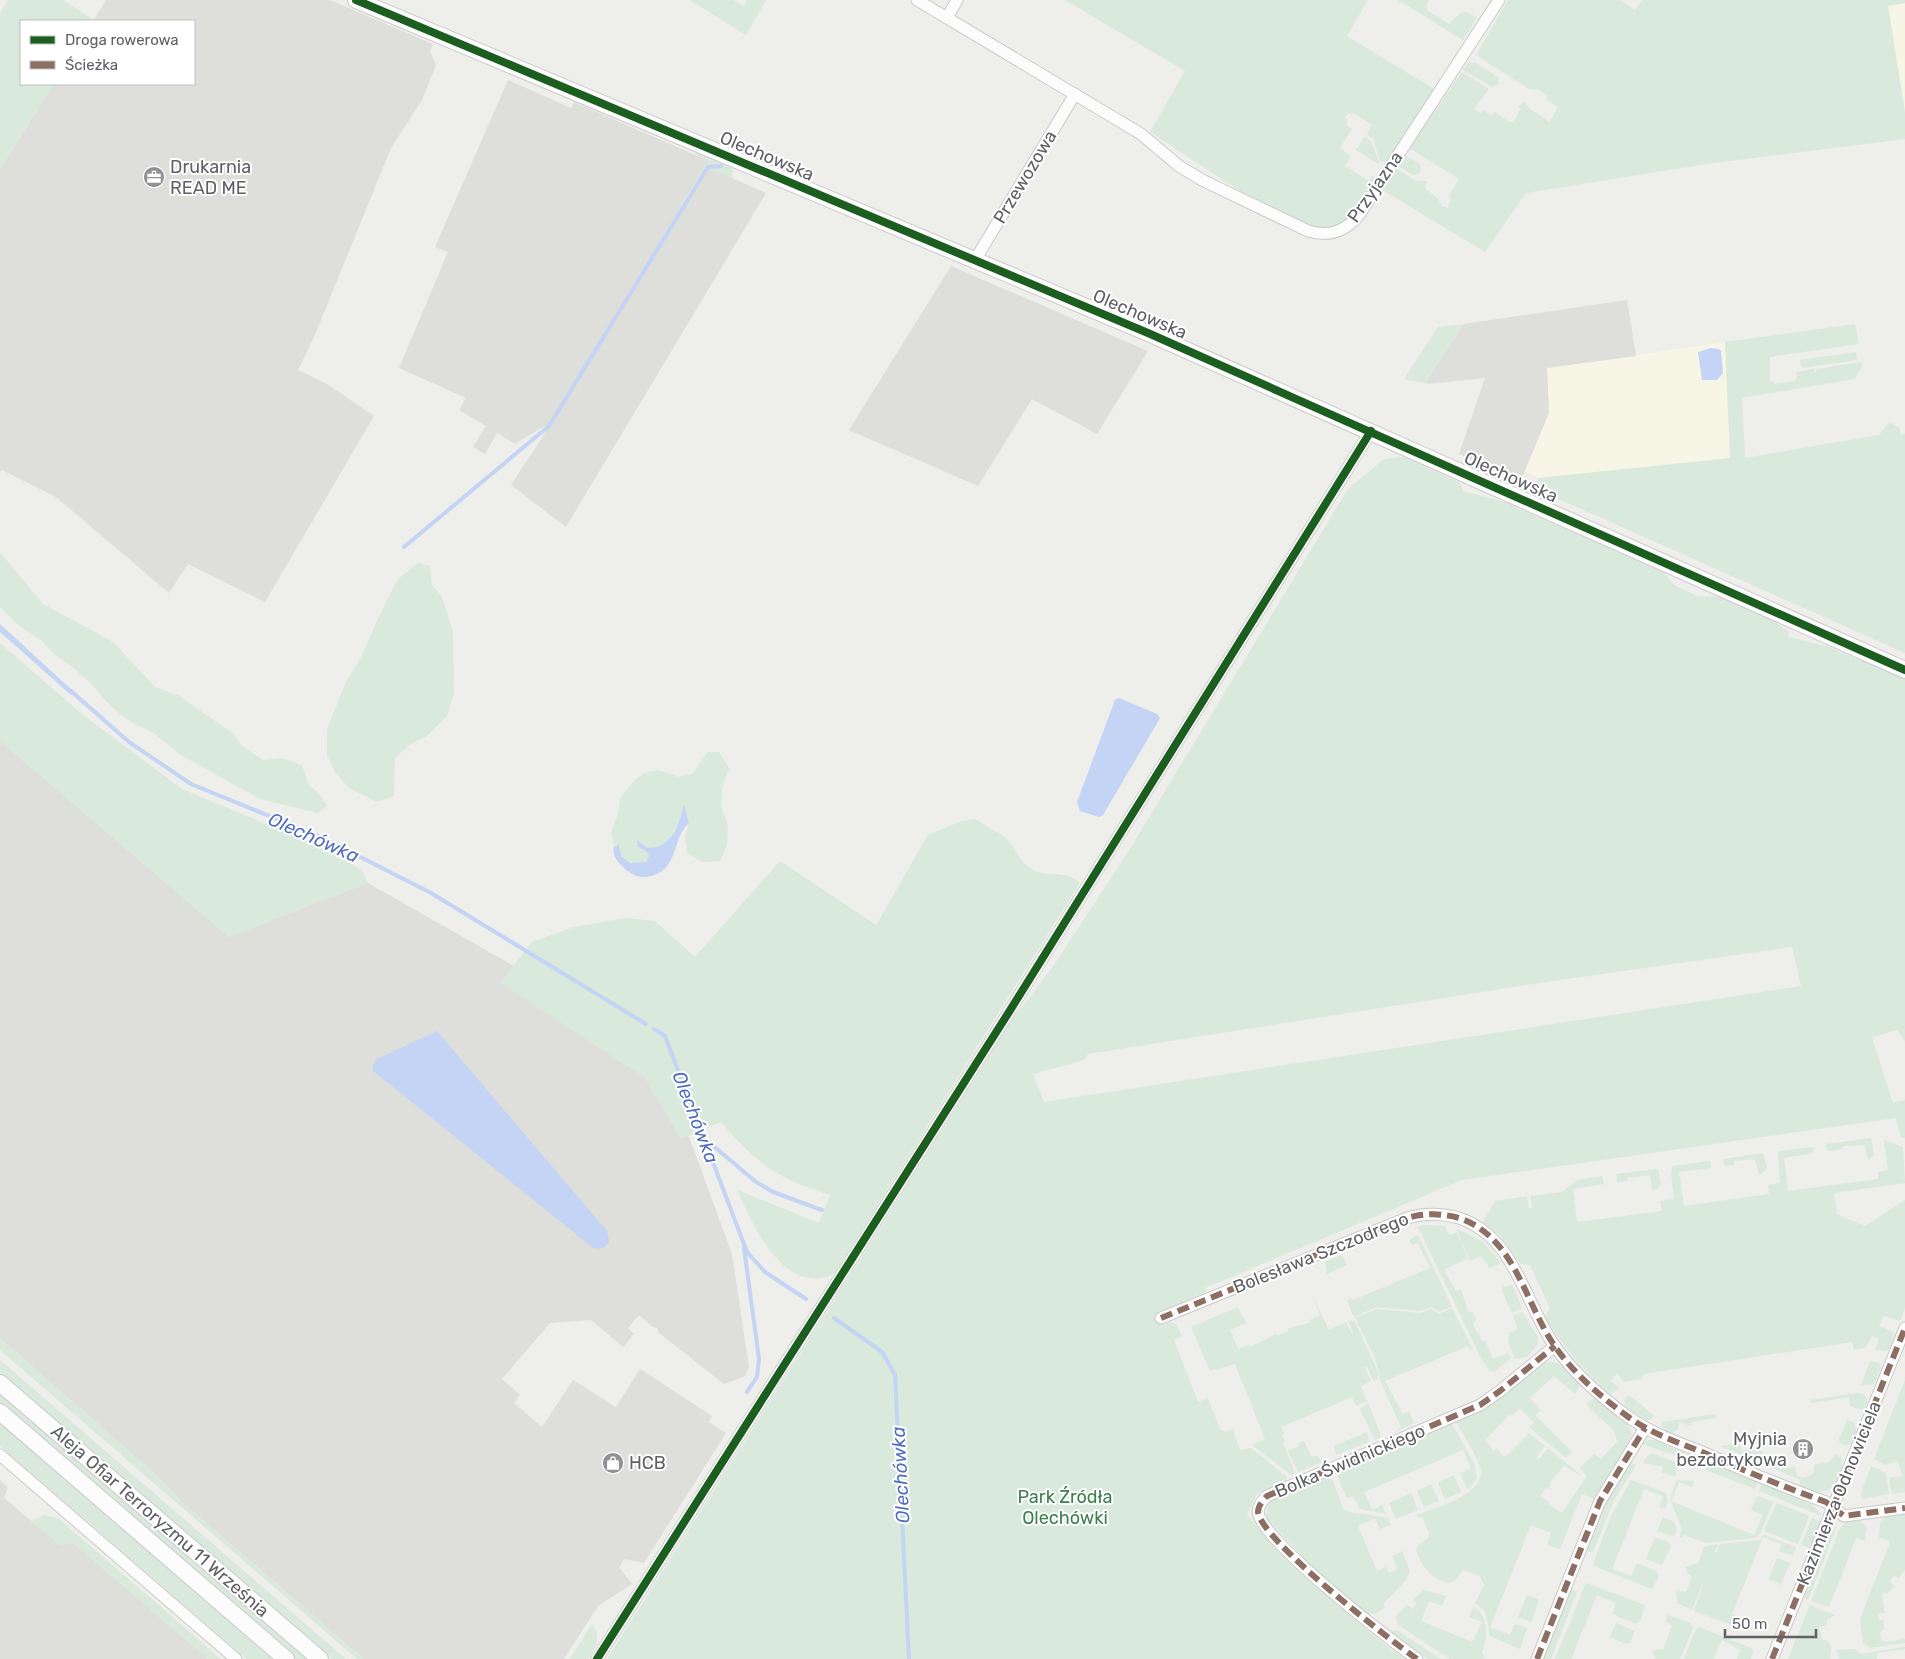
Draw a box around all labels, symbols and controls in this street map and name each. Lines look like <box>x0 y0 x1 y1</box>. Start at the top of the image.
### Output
legend <box>20 20 195 85</box>
text: Droga rowerowa <box>65 31 179 49</box>
text: Ścieżka <box>65 56 118 74</box>
street label: Olechowska <box>717 126 817 186</box>
street label: Przewozowa <box>989 126 1061 228</box>
street label: Przyjazna <box>1342 147 1408 227</box>
place label: Drukarnia READ ME <box>170 156 251 199</box>
office icon: Drukarnia READ ME <box>142 165 166 189</box>
street label: Olechowska <box>1090 284 1190 344</box>
street label: Olechowska <box>1461 447 1561 507</box>
water label: Olechówka <box>265 807 363 868</box>
water label: Olechówka <box>667 1068 724 1167</box>
street label: Bolesława Szczodrego <box>1230 1208 1412 1298</box>
street label: Kazimierza Odnowiciela <box>1792 1398 1886 1588</box>
street label: Bolka Świdnickiego <box>1272 1419 1428 1503</box>
street label: Aleja Ofiar Terroryzmu 11 Września <box>46 1420 274 1622</box>
water label: Olechówka <box>886 1426 915 1524</box>
place label: Myjnia bezdotykowa <box>1676 1428 1787 1471</box>
building icon: Myjnia bezdotykowa <box>1791 1437 1815 1461</box>
shop icon: HCB <box>601 1451 625 1475</box>
place label: HCB <box>629 1452 666 1474</box>
park label: Park Źródła Olechówki <box>1017 1486 1113 1529</box>
scale bar <box>1725 1606 1816 1638</box>
text: 50 m <box>1732 1615 1767 1633</box>

